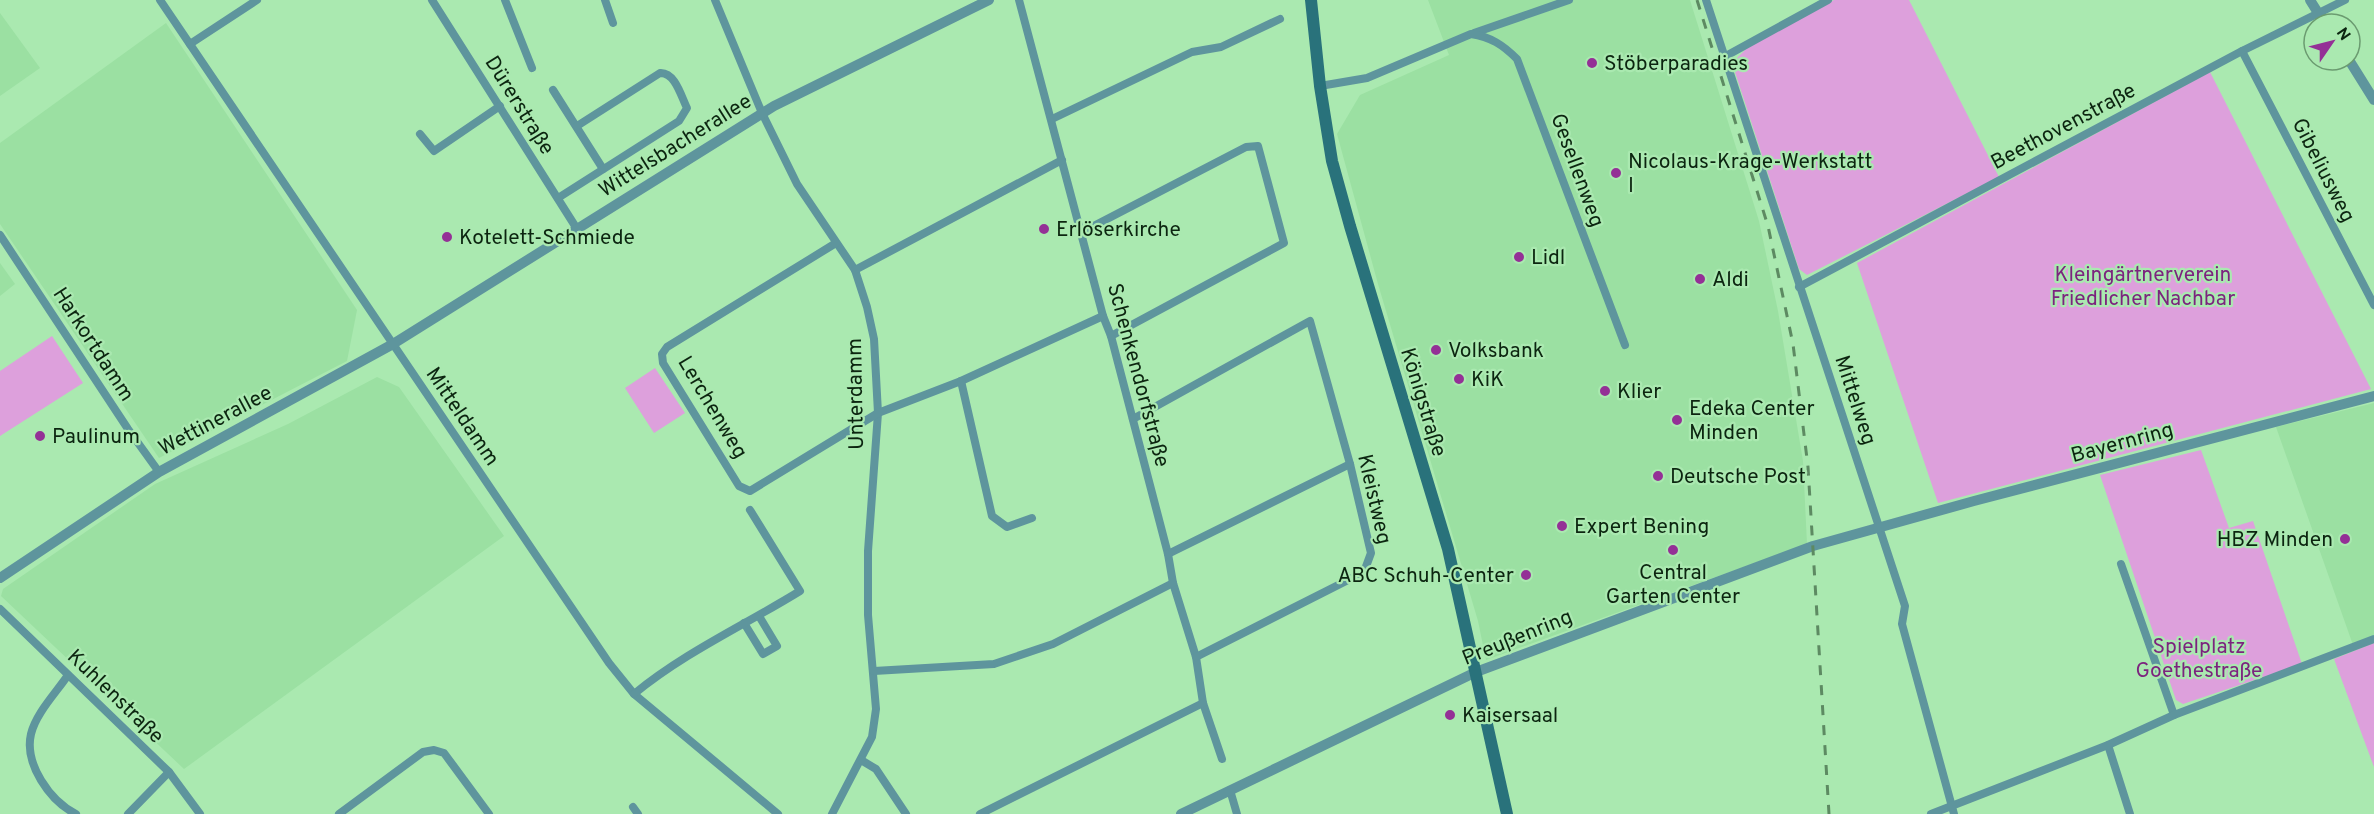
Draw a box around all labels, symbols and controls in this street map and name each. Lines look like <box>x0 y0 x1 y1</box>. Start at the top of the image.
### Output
north arrow <box>2302 12 2362 72</box>
text: N <box>2331 24 2354 45</box>
street label: Dürerstraße <box>478 51 560 160</box>
place label: Stöberparadies <box>1604 51 1748 78</box>
marker: Stöberparadies <box>1585 56 1599 70</box>
street label: Beethovenstraße <box>1987 78 2141 177</box>
street label: Wittelsbacherallee <box>594 88 757 204</box>
street label: Gesellenweg <box>1544 110 1610 231</box>
street label: Gibeliusweg <box>2285 114 2361 228</box>
place label: Nicolaus-Krage-Werkstatt I <box>1628 149 1872 200</box>
marker: Nicolaus-Krage-Werkstatt I <box>1609 166 1623 180</box>
place label: Erlöserkirche <box>1056 217 1181 244</box>
marker: Erlöserkirche <box>1037 222 1051 236</box>
place label: Kotelett-Schmiede <box>459 225 635 252</box>
marker: Kotelett-Schmiede <box>440 230 454 244</box>
place label: Lidl <box>1531 245 1565 272</box>
marker: Lidl <box>1512 250 1526 264</box>
park label: Kleingärtnerverein Friedlicher Nachbar <box>2051 262 2235 313</box>
place label: Aldi <box>1712 267 1749 294</box>
marker: Aldi <box>1693 272 1707 286</box>
street label: Schenkendorfstraße <box>1100 281 1175 470</box>
street label: Harkortdamm <box>46 283 140 407</box>
street label: Unterdamm <box>842 338 871 450</box>
place label: Volksbank <box>1448 338 1544 365</box>
marker: Volksbank <box>1429 343 1443 357</box>
street label: Königstraße <box>1393 345 1452 460</box>
street label: Lerchenweg <box>671 352 753 464</box>
street label: Mittelweg <box>1827 352 1882 449</box>
street label: Mitteldamm <box>419 362 505 471</box>
place label: KiK <box>1471 367 1504 394</box>
marker: KiK <box>1452 372 1466 386</box>
place label: Klier <box>1617 379 1661 406</box>
street label: Wettinerallee <box>154 380 277 463</box>
marker: Klier <box>1598 384 1612 398</box>
place label: Edeka Center Minden <box>1689 396 1815 447</box>
marker: Edeka Center Minden <box>1670 413 1684 427</box>
street label: Bayernring <box>2068 417 2177 470</box>
place label: Paulinum <box>52 424 140 451</box>
marker: Paulinum <box>33 429 47 443</box>
street label: Kleistweg <box>1350 452 1397 547</box>
place label: Deutsche Post <box>1670 464 1806 491</box>
marker: Deutsche Post <box>1651 469 1665 483</box>
place label: Expert Bening <box>1574 514 1709 541</box>
marker: Expert Bening <box>1555 519 1569 533</box>
place label: HBZ Minden <box>2217 527 2333 554</box>
marker: HBZ Minden <box>2338 532 2352 546</box>
marker: Central Garten Center <box>1666 543 1680 557</box>
place label: Central Garten Center <box>1606 560 1740 611</box>
place label: ABC Schuh-Center <box>1337 563 1514 590</box>
marker: ABC Schuh-Center <box>1519 568 1533 582</box>
street label: Preußenring <box>1458 604 1577 673</box>
park label: Spielplatz Goethestraße <box>2136 634 2262 685</box>
street label: Kuhlenstraße <box>61 644 169 750</box>
place label: Kaisersaal <box>1462 703 1558 730</box>
marker: Kaisersaal <box>1443 708 1457 722</box>

